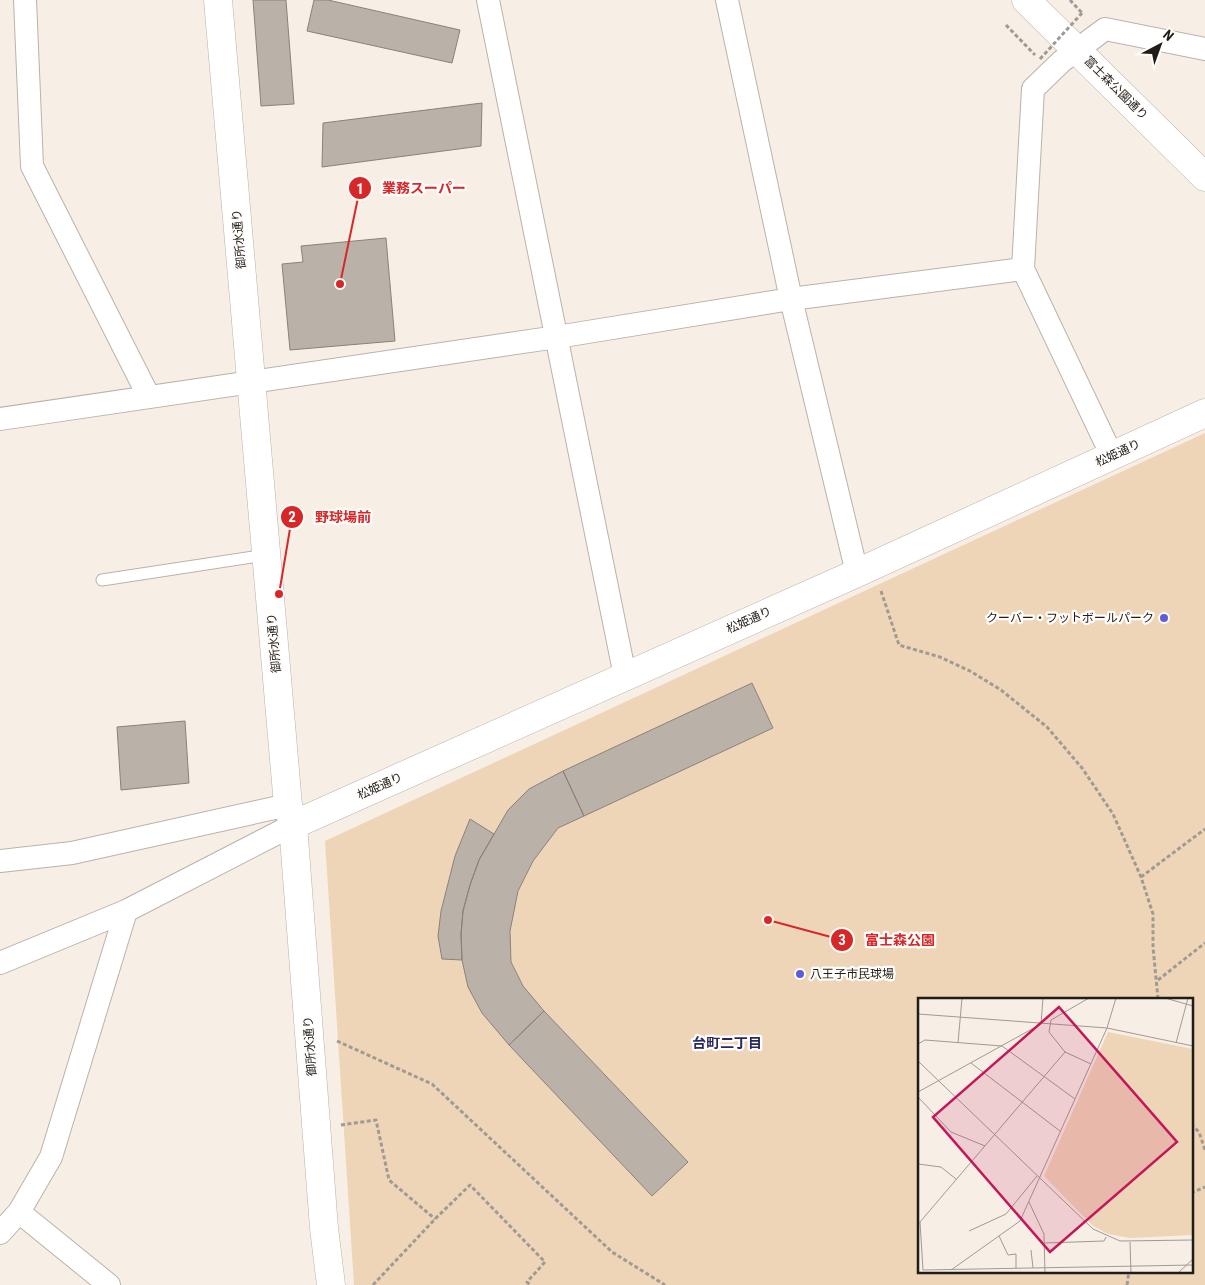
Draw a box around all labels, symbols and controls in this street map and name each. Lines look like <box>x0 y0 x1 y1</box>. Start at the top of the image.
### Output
north arrow <box>1135 20 1185 70</box>
text: N <box>1160 26 1177 44</box>
street label: 富士森公園通り <box>1081 53 1151 123</box>
callout: 業務スーパー <box>347 174 476 203</box>
text: 1 <box>356 180 364 198</box>
text: 業務スーパー <box>382 180 466 196</box>
street label: 御所水通り <box>229 208 249 270</box>
street label: 松姫通り <box>1093 437 1143 469</box>
callout: 野球場前 <box>280 502 381 531</box>
text: 2 <box>288 508 296 526</box>
text: 野球場前 <box>315 509 371 525</box>
street label: 松姫通り <box>724 604 774 636</box>
place label: クーバー・フットボールパーク <box>986 611 1154 625</box>
street label: 御所水通り <box>264 612 284 674</box>
marker: クーバー・フットボールパーク <box>1158 612 1170 624</box>
street label: 松姫通り <box>355 770 405 802</box>
callout: 富士森公園 <box>830 925 945 954</box>
text: 3 <box>838 931 846 949</box>
text: 富士森公園 <box>865 932 935 948</box>
place label: 八王子市民球場 <box>810 967 894 981</box>
marker: 八王子市民球場 <box>794 968 806 980</box>
inset map <box>918 998 1192 1272</box>
street label: 御所水通り <box>301 1016 319 1076</box>
district label: 台町二丁目 <box>692 1035 762 1051</box>

